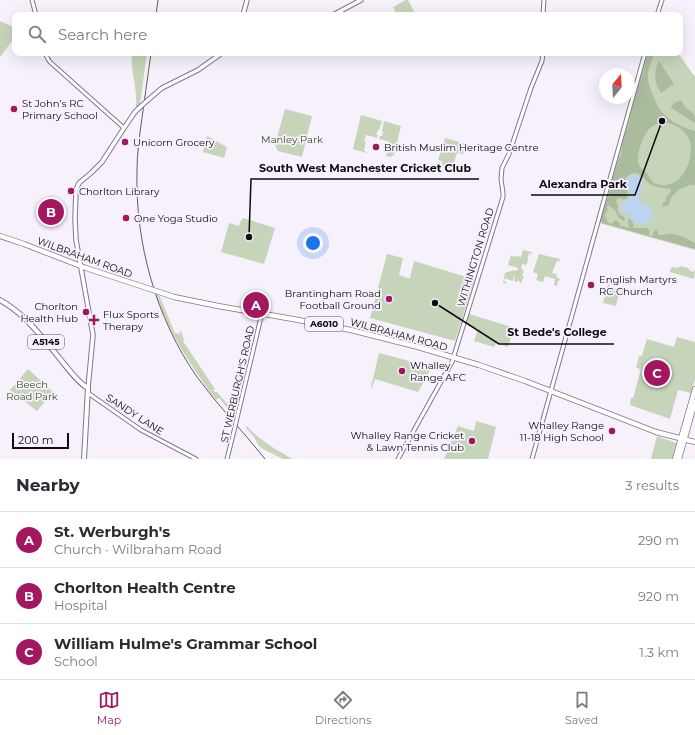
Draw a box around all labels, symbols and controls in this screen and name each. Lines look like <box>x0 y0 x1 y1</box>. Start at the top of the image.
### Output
search box <box>12 12 683 56</box>
icon: search <box>26 23 48 45</box>
text: Search here <box>58 25 147 44</box>
north arrow <box>599 68 635 104</box>
place label: St John's RC Primary School <box>22 97 98 122</box>
marker: St John's RC Primary School <box>9 104 19 114</box>
park label: Manley Park <box>261 133 323 146</box>
place label: Unicorn Grocery <box>133 136 215 149</box>
marker: Unicorn Grocery <box>120 137 130 147</box>
place label: British Muslim Heritage Centre <box>384 141 538 154</box>
marker: British Muslim Heritage Centre <box>371 142 381 152</box>
callout: South West Manchester Cricket Club <box>251 156 479 179</box>
text: South West Manchester Cricket Club <box>259 161 471 175</box>
callout: Alexandra Park <box>531 172 635 195</box>
text: Alexandra Park <box>538 177 628 191</box>
place label: Chorlton Library <box>79 185 160 198</box>
marker: Chorlton Library <box>66 186 76 196</box>
pin: B <box>38 197 64 227</box>
street label: WITHINGTON ROAD <box>454 206 497 308</box>
place label: One Yoga Studio <box>134 212 218 225</box>
marker: One Yoga Studio <box>121 213 131 223</box>
your location <box>303 233 323 253</box>
street label: WILBRAHAM ROAD <box>36 234 134 281</box>
place label: English Martyrs RC Church <box>599 273 677 298</box>
marker: English Martyrs RC Church <box>586 280 596 290</box>
place label: Brantingham Road Football Ground <box>285 287 381 312</box>
pin: A <box>243 290 269 320</box>
marker: Brantingham Road Football Ground <box>384 294 394 304</box>
place label: Chorlton Health Hub <box>20 300 78 325</box>
marker: Chorlton Health Hub <box>81 307 91 317</box>
place label: Flux Sports Therapy <box>103 308 159 333</box>
marker: Flux Sports Therapy <box>88 314 100 326</box>
street label: WILBRAHAM ROAD <box>349 315 449 354</box>
road number: A6010 <box>305 317 343 331</box>
callout: St Bede's College <box>499 321 614 344</box>
street label: ST WERBURGH'S ROAD <box>218 324 257 444</box>
text: St Bede's College <box>507 325 607 339</box>
road number: A5145 <box>28 335 64 349</box>
pin: C <box>644 358 670 388</box>
place label: Whalley Range AFC <box>410 359 466 384</box>
marker: Whalley Range AFC <box>397 366 407 376</box>
park label: Beech Road Park <box>6 378 58 403</box>
street label: SANDY LANE <box>103 391 166 438</box>
place label: Whalley Range 11-18 High School <box>520 419 604 444</box>
marker: Whalley Range 11-18 High School <box>607 426 617 436</box>
place label: Whalley Range Cricket & Lawn Tennis Club <box>351 429 464 454</box>
scale bar <box>12 431 69 450</box>
text: 200 m <box>18 433 53 447</box>
marker: Whalley Range Cricket & Lawn Tennis Club <box>467 436 477 446</box>
text: Nearby <box>16 475 80 495</box>
text: 3 results <box>625 477 679 493</box>
text: St. Werburgh's <box>54 522 170 541</box>
text: A <box>24 532 34 548</box>
text: 290 m <box>638 532 679 548</box>
text: Church · Wilbraham Road <box>54 541 222 557</box>
text: Chorlton Health Centre <box>54 578 236 597</box>
text: B <box>24 588 34 604</box>
text: 920 m <box>638 588 679 604</box>
text: Hospital <box>54 597 107 613</box>
text: William Hulme's Grammar School <box>54 634 317 653</box>
text: C <box>24 644 34 660</box>
text: 1.3 km <box>639 644 679 660</box>
text: School <box>54 653 98 669</box>
tab: Map <box>97 689 121 727</box>
tab: Directions <box>315 689 371 727</box>
tab: Saved <box>565 689 598 727</box>

